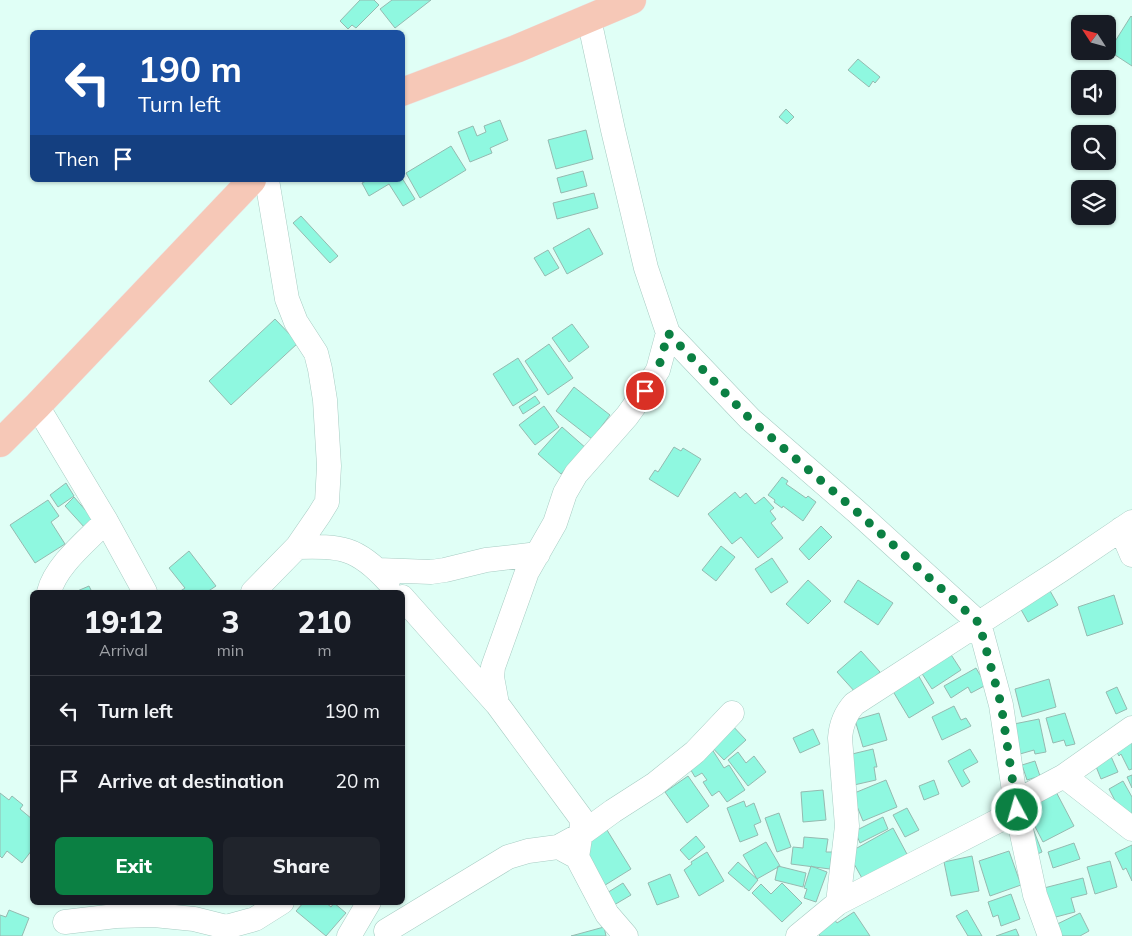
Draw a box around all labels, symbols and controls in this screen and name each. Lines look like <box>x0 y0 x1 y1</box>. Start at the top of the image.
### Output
north arrow <box>1071 15 1116 60</box>
map controls <box>1071 15 1116 225</box>
text: 190 m <box>138 47 242 91</box>
icon: left <box>55 50 120 115</box>
button: sound <box>1071 70 1116 115</box>
text: Turn left <box>138 90 221 118</box>
button: search <box>1071 125 1116 170</box>
icon: arrive <box>109 145 137 173</box>
text: Then <box>55 147 99 171</box>
button: layers <box>1071 180 1116 225</box>
pin <box>624 370 666 412</box>
icon: arrive <box>631 377 659 405</box>
text: 19:12 <box>83 603 163 641</box>
text: 3 <box>221 603 239 641</box>
text: 210 <box>298 603 352 641</box>
text: Arrival <box>99 640 148 660</box>
text: min <box>217 640 244 660</box>
text: m <box>317 640 332 660</box>
icon: left <box>55 697 83 725</box>
text: Turn left <box>98 699 173 723</box>
text: 190 m <box>324 699 380 723</box>
icon: arrive <box>55 767 83 795</box>
text: Arrive at destination <box>98 769 284 793</box>
text: 20 m <box>336 769 380 793</box>
position arrow <box>990 783 1042 835</box>
button: Exit <box>55 837 213 895</box>
button: Share <box>223 837 380 895</box>

